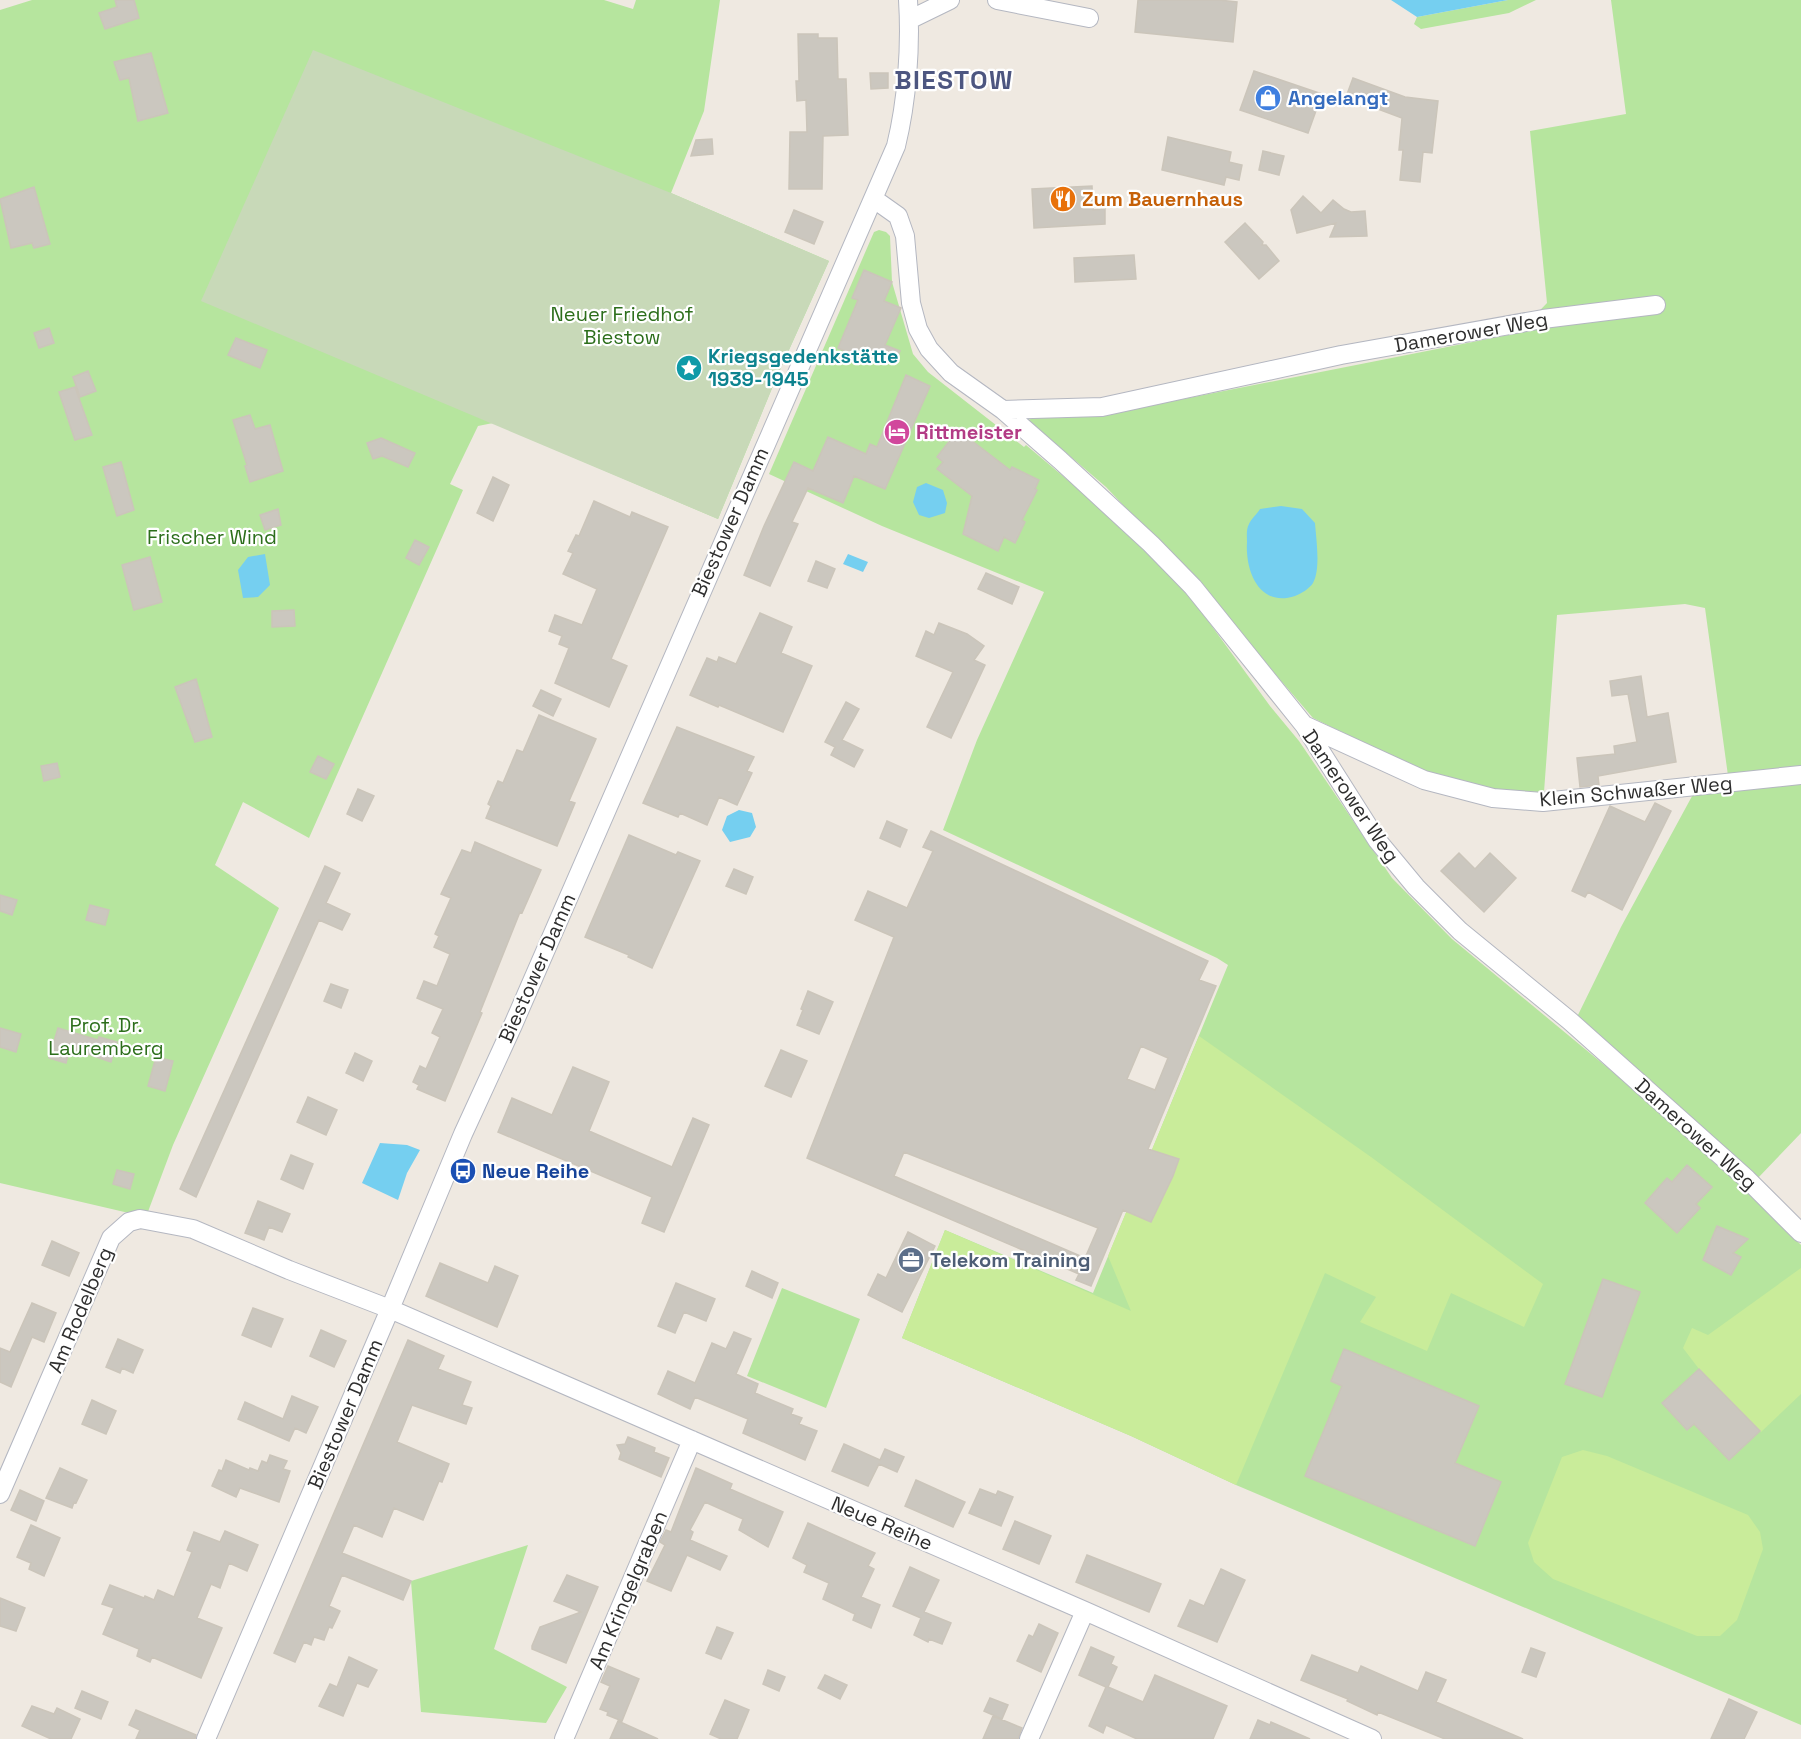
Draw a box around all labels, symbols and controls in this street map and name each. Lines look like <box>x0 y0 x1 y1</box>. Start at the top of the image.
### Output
district label: BIESTOW <box>894 63 1014 97</box>
shop icon: Angelangt <box>1253 83 1283 113</box>
place label: Angelangt <box>1288 85 1388 111</box>
restaurant icon: Zum Bauernhaus <box>1048 184 1078 214</box>
place label: Zum Bauernhaus <box>1082 186 1243 212</box>
park label: Neuer Friedhof Biestow <box>551 301 694 350</box>
street label: Damerower Weg <box>1392 306 1550 358</box>
place label: Kriegsgedenkstätte 1939-1945 <box>708 343 899 392</box>
place icon: Kriegsgedenkstätte 1939-1945 <box>674 353 704 383</box>
hotel icon: Rittmeister <box>882 417 912 447</box>
place label: Rittmeister <box>916 419 1022 445</box>
street label: Biestower Damm <box>685 443 775 601</box>
park label: Frischer Wind <box>147 524 277 550</box>
street label: Damerower Weg <box>1297 724 1405 868</box>
street label: Klein Schwaßer Weg <box>1538 770 1734 812</box>
street label: Biestower Damm <box>492 889 582 1047</box>
park label: Prof. Dr. Lauremberg <box>48 1012 164 1061</box>
street label: Damerower Weg <box>1630 1072 1762 1196</box>
bus stop icon: Neue Reihe <box>448 1156 478 1186</box>
place label: Neue Reihe <box>482 1158 589 1184</box>
street label: Am Rodelberg <box>42 1243 118 1377</box>
office icon: Telekom Training <box>896 1245 926 1275</box>
place label: Telekom Training <box>930 1247 1090 1273</box>
street label: Biestower Damm <box>302 1335 388 1493</box>
street label: Neue Reihe <box>827 1490 937 1556</box>
street label: Am Kringelgraben <box>583 1507 673 1673</box>

